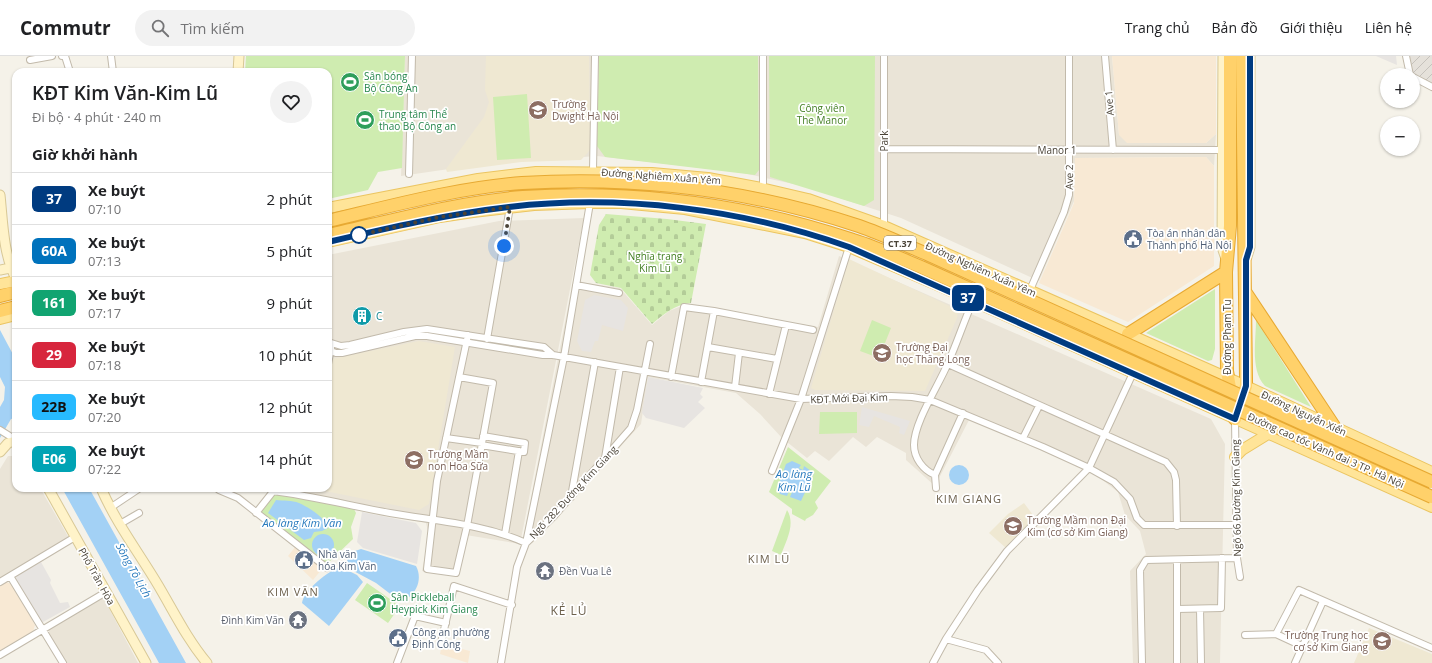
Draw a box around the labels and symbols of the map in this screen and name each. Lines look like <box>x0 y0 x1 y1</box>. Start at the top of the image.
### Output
place label: Sân bóng Bộ Công An <box>364 69 418 95</box>
sports icon: Sân bóng Bộ Công An <box>339 71 361 93</box>
street label: Ave 1 <box>1101 90 1117 116</box>
place label: Trường Dwight Hà Nội <box>552 97 619 123</box>
school or university icon: Trường Dwight Hà Nội <box>527 99 549 121</box>
park label: Công viên The Manor <box>797 101 847 127</box>
place label: Trung tâm Thể thao Bộ Công an <box>379 107 456 133</box>
sports icon: Trung tâm Thể thao Bộ Công an <box>354 109 376 131</box>
street label: Park <box>877 130 891 151</box>
street label: Manor 1 <box>1037 143 1077 157</box>
street label: Ave 2 <box>1062 164 1076 190</box>
street label: Đường Nghiêm Xuân Yêm <box>601 165 721 187</box>
unlabelled marker <box>350 226 368 244</box>
place label: Tòa án nhân dân Thành phố Hà Nội <box>1147 226 1232 252</box>
public building icon: Tòa án nhân dân Thành phố Hà Nội <box>1122 228 1144 250</box>
your location <box>494 236 514 256</box>
road number: CT.37 <box>884 236 916 250</box>
street label: Đường Nghiêm Xuân Yêm <box>923 238 1039 300</box>
park label: Nghĩa trang Kim Lũ <box>628 249 683 275</box>
line badge: 37 <box>950 285 986 311</box>
street label: Đường Phạm Tu <box>1220 299 1234 375</box>
building icon: C <box>351 305 373 327</box>
place label: C <box>376 309 382 323</box>
place label: Trường Đại học Thăng Long <box>896 340 970 366</box>
school or university icon: Trường Đại học Thăng Long <box>871 342 893 364</box>
street label: Đường Nguyễn Xiển <box>1259 387 1349 439</box>
street label: KĐT Mới Đại Kim <box>810 390 888 406</box>
street label: Đường cao tốc Vành đai 3 TP. Hà Nội <box>1246 409 1406 491</box>
street label: Ngõ 66 Đường Kim Giang <box>1228 439 1244 557</box>
street label: Ngõ 282 Đường Kim Giang <box>526 442 620 542</box>
place label: Trường Mầm non Hoa Sữa <box>428 447 488 473</box>
school or university icon: Trường Mầm non Hoa Sữa <box>403 449 425 471</box>
water label: Ao làng Kim Lũ <box>775 466 813 494</box>
district label: KIM GIANG <box>936 491 1002 506</box>
place label: Trường Mầm non Đại Kim (cơ sở Kim Giang) <box>1027 513 1128 539</box>
water label: Ao làng Kim Văn <box>261 515 342 530</box>
school or university icon: Trường Mầm non Đại Kim (cơ sở Kim Giang) <box>1002 515 1024 537</box>
water label: Sông Tô Lịch <box>113 540 155 600</box>
street label: Phố Trần Hòa <box>75 545 119 607</box>
place label: Nhà văn hóa Kim Văn <box>318 547 376 573</box>
public building icon: Nhà văn hóa Kim Văn <box>293 549 315 571</box>
district label: KIM LŨ <box>748 551 790 566</box>
temple icon: Đền Vua Lê <box>534 560 556 582</box>
place label: Đền Vua Lê <box>559 564 612 578</box>
district label: KIM VĂN <box>267 584 319 599</box>
place label: Sân Pickleball Heypick Kim Giang <box>391 590 478 616</box>
sports icon: Sân Pickleball Heypick Kim Giang <box>366 592 388 614</box>
district label: KẺ LỦ <box>550 602 588 619</box>
temple icon: Đình Kim Văn <box>287 609 309 631</box>
place label: Đình Kim Văn <box>221 613 284 627</box>
place label: Công an phường Định Công <box>412 625 490 651</box>
public building icon: Công an phường Định Công <box>387 627 409 649</box>
place label: Trường Trung học cơ sở Kim Giang <box>1285 628 1369 654</box>
school or university icon: Trường Trung học cơ sở Kim Giang <box>1371 630 1393 652</box>

